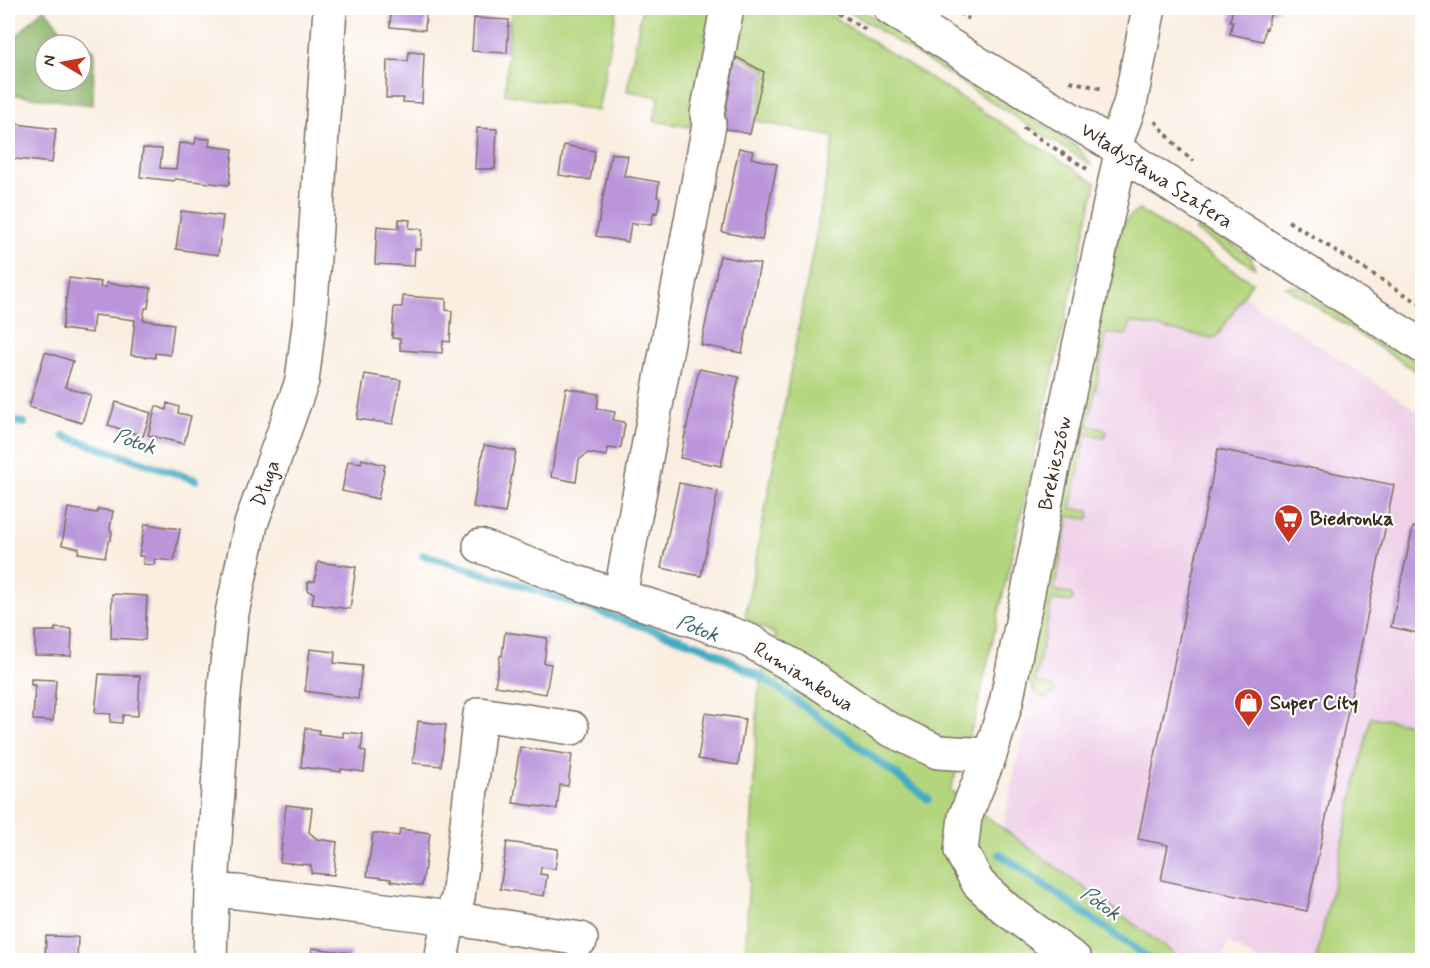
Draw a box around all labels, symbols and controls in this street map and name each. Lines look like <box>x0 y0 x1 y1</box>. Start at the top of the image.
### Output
north arrow <box>33 33 93 93</box>
text: N <box>38 54 61 68</box>
street label: Władysława Szafera <box>1075 117 1238 236</box>
street label: Brekieszów <box>1032 414 1079 513</box>
water label: Potok <box>110 422 160 462</box>
street label: Długa <box>246 456 287 511</box>
supermarket icon: Biedronka <box>1273 502 1305 544</box>
place label: Biedronka <box>1310 506 1394 533</box>
water label: Potok <box>672 608 723 650</box>
street label: Rumiankowa <box>748 636 858 719</box>
shop icon: Super City <box>1233 686 1265 728</box>
place label: Super City <box>1270 690 1358 717</box>
water label: Potok <box>1075 880 1126 928</box>

